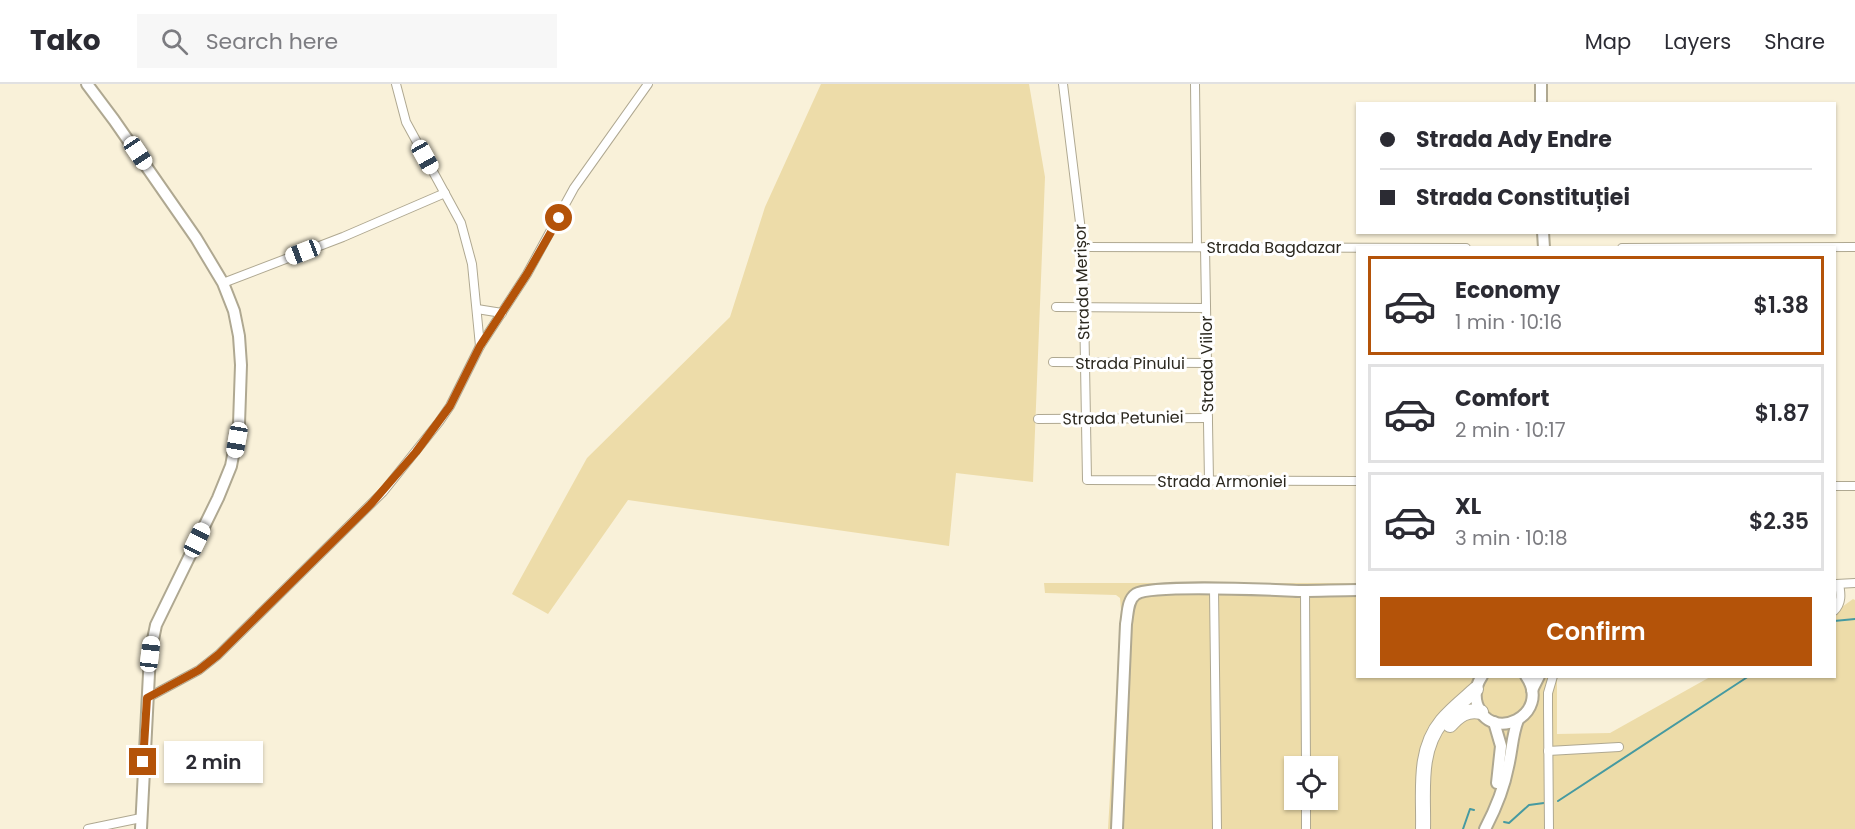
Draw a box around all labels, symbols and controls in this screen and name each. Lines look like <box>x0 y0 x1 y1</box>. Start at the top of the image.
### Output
search box <box>137 14 557 68</box>
text: Tako <box>30 21 101 60</box>
icon: search <box>158 25 191 58</box>
text: Search here <box>206 26 338 57</box>
text: Map <box>1585 27 1631 56</box>
text: Layers <box>1664 27 1731 56</box>
text: Share <box>1764 27 1825 56</box>
text: Strada Ady Endre <box>1416 124 1612 155</box>
car <box>120 133 156 173</box>
car <box>408 137 442 177</box>
text: Strada Constituției <box>1416 182 1630 213</box>
route start <box>545 204 572 231</box>
street label: Strada Merișor <box>1068 224 1096 340</box>
street label: Strada Bagdazar <box>1206 236 1342 259</box>
car <box>283 237 323 267</box>
text: Economy <box>1455 275 1560 306</box>
icon: car <box>1383 279 1437 333</box>
text: $1.38 <box>1754 290 1809 321</box>
text: 1 min · 10:16 <box>1455 308 1562 336</box>
street label: Strada Viilor <box>1195 315 1219 413</box>
street label: Strada Pinului <box>1075 352 1185 375</box>
text: Comfort <box>1455 383 1549 414</box>
icon: car <box>1383 387 1437 441</box>
text: $1.87 <box>1755 398 1809 429</box>
street label: Strada Petuniei <box>1062 405 1184 431</box>
text: 2 min · 10:17 <box>1455 416 1566 444</box>
car <box>225 421 249 459</box>
street label: Strada Armoniei <box>1157 470 1287 493</box>
text: XL <box>1455 491 1481 522</box>
icon: car <box>1383 495 1437 549</box>
text: $2.35 <box>1749 506 1809 537</box>
car <box>181 520 213 560</box>
text: 3 min · 10:18 <box>1455 524 1568 552</box>
button: Confirm <box>1380 597 1812 666</box>
car <box>139 635 161 673</box>
callout: 2 min <box>164 741 263 783</box>
route end <box>129 748 156 775</box>
text: 2 min <box>186 748 241 776</box>
map controls <box>1284 756 1338 810</box>
button: locate <box>1284 756 1338 810</box>

